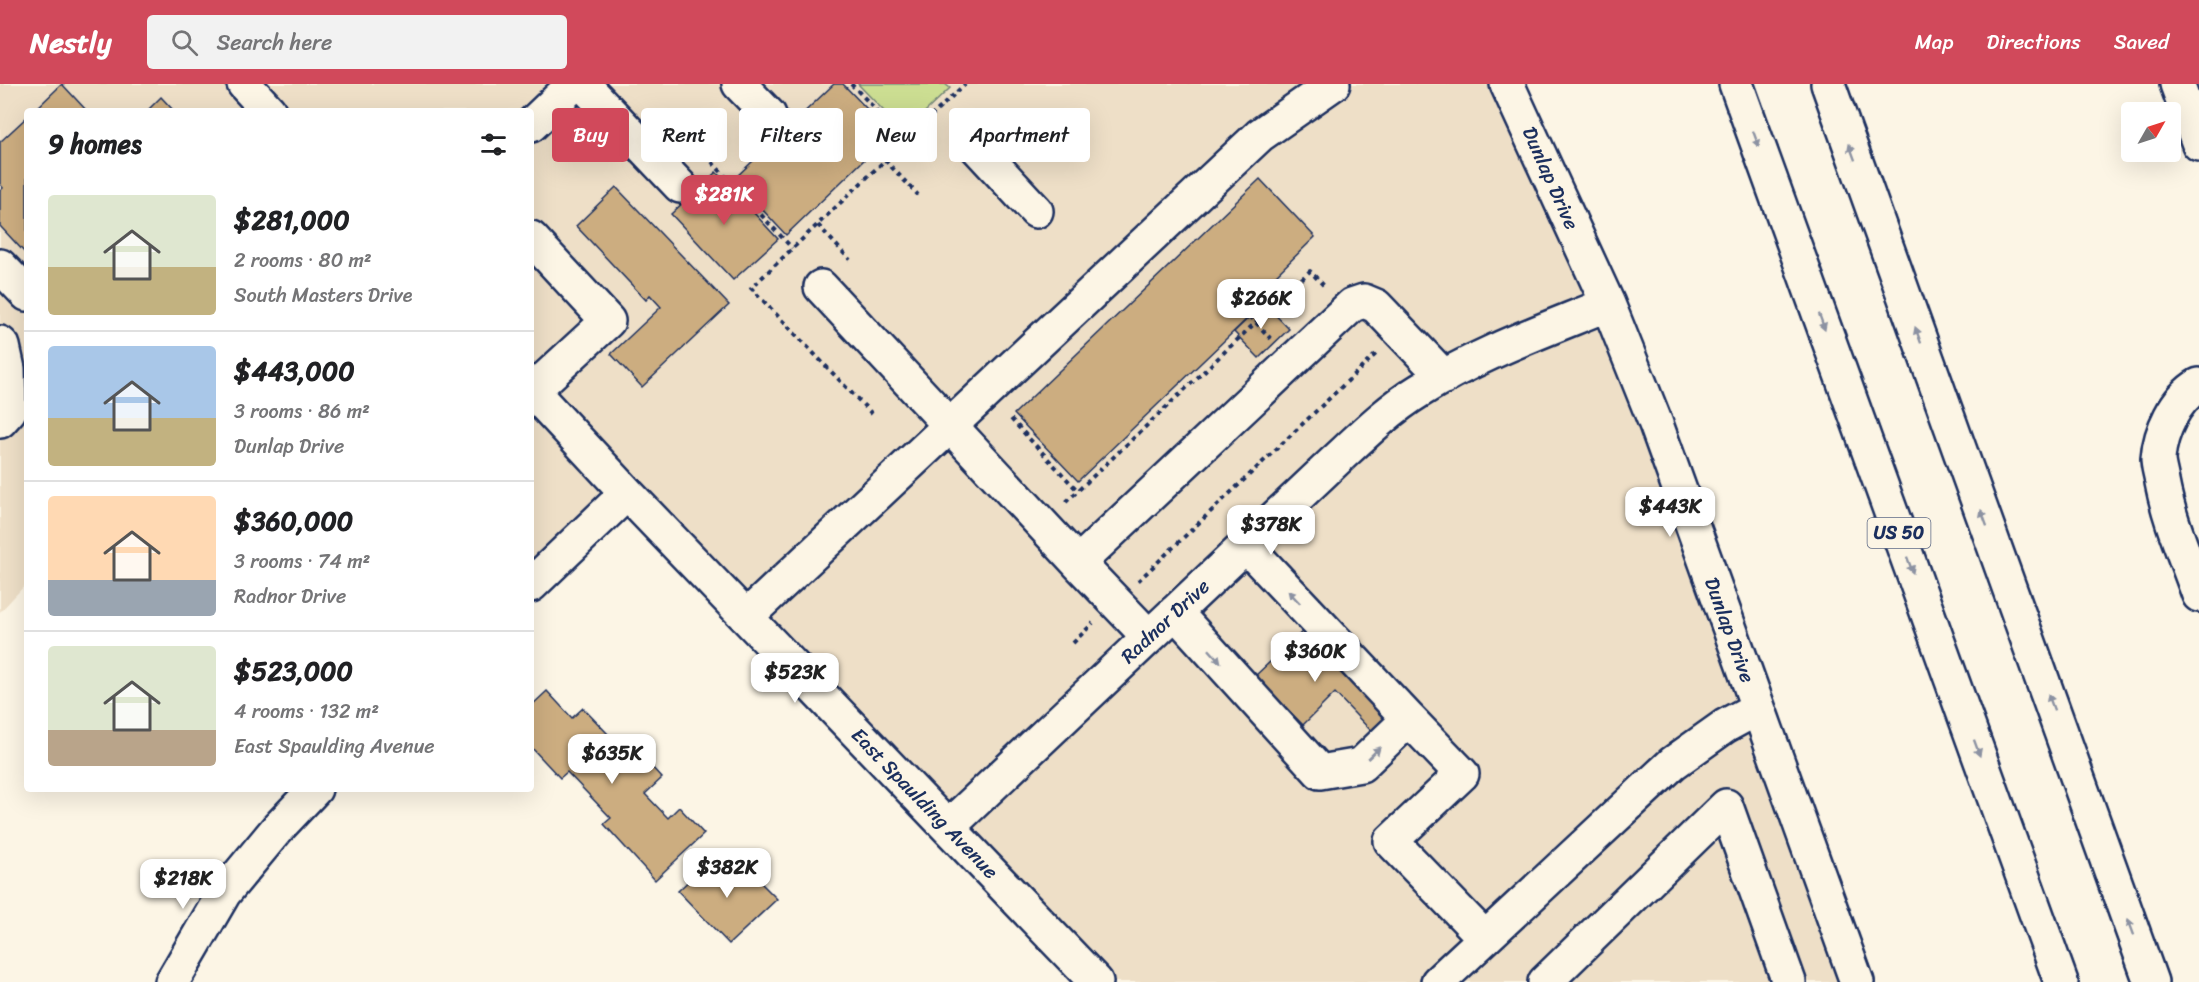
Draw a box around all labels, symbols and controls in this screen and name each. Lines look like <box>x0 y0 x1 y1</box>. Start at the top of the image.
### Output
search box <box>147 15 567 69</box>
text: Nestly <box>30 18 111 67</box>
text: Search here <box>216 23 332 62</box>
text: Map <box>1915 23 1953 61</box>
text: Directions <box>1986 23 2081 61</box>
text: Saved <box>2114 23 2169 61</box>
icon: search <box>168 26 201 59</box>
north arrow <box>2121 102 2181 162</box>
map controls <box>2121 102 2181 162</box>
chip: Buy <box>552 108 629 162</box>
chip: Rent <box>641 108 727 162</box>
chip: Filters <box>739 108 843 162</box>
chip: New <box>855 108 937 162</box>
chip: Apartment <box>949 108 1090 162</box>
text: 9 homes <box>48 121 142 167</box>
street label: Dunlap Drive <box>1512 121 1589 236</box>
icon: filters <box>477 128 510 161</box>
one-way arrow <box>1752 130 1762 148</box>
one-way arrow <box>1847 142 1857 160</box>
pin: $281K <box>682 175 766 226</box>
text: $281K <box>695 177 753 212</box>
text: $281,000 <box>234 197 350 243</box>
icon: home <box>96 219 168 291</box>
text: 2 rooms · 80 m² <box>234 243 372 278</box>
text: South Masters Drive <box>234 278 412 313</box>
pin: $266K <box>1219 279 1303 330</box>
text: $266K <box>1231 281 1291 316</box>
one-way arrow <box>1818 314 1828 332</box>
one-way arrow <box>1913 326 1923 344</box>
text: $443,000 <box>234 348 355 394</box>
icon: home <box>96 370 168 442</box>
text: 3 rooms · 86 m² <box>234 394 370 429</box>
text: Dunlap Drive <box>234 429 344 464</box>
pin: $443K <box>1628 487 1712 538</box>
text: $443K <box>1639 489 1701 524</box>
text: $360,000 <box>234 498 353 544</box>
pin: $378K <box>1229 505 1313 556</box>
text: $378K <box>1241 507 1301 542</box>
one-way arrow <box>1979 509 1989 527</box>
road number: US 50 <box>1868 518 1930 548</box>
icon: home <box>96 520 168 592</box>
text: 3 rooms · 74 m² <box>234 544 370 579</box>
one-way arrow <box>1906 556 1916 574</box>
street label: Radnor Drive <box>1112 570 1218 672</box>
street label: Dunlap Drive <box>1694 572 1765 688</box>
text: Radnor Drive <box>234 579 346 614</box>
one-way arrow <box>1288 590 1301 605</box>
pin: $360K <box>1273 632 1357 683</box>
text: $360K <box>1285 634 1345 669</box>
text: $523,000 <box>234 648 353 694</box>
one-way arrow <box>1207 648 1221 662</box>
pin: $523K <box>753 653 837 704</box>
text: $523K <box>765 655 825 690</box>
icon: home <box>96 670 168 742</box>
one-way arrow <box>2045 693 2055 711</box>
text: 4 rooms · 132 m² <box>234 694 379 729</box>
street label: East Spaulding Avenue <box>842 719 1007 888</box>
text: East Spaulding Avenue <box>234 729 435 764</box>
pin: $635K <box>570 734 654 785</box>
text: $635K <box>582 736 642 771</box>
one-way arrow <box>1972 740 1982 758</box>
one-way arrow <box>1366 746 1380 760</box>
pin: $382K <box>685 848 769 899</box>
text: $382K <box>697 850 757 885</box>
pin: $218K <box>141 859 225 910</box>
text: $218K <box>154 861 212 896</box>
one-way arrow <box>2126 918 2136 936</box>

